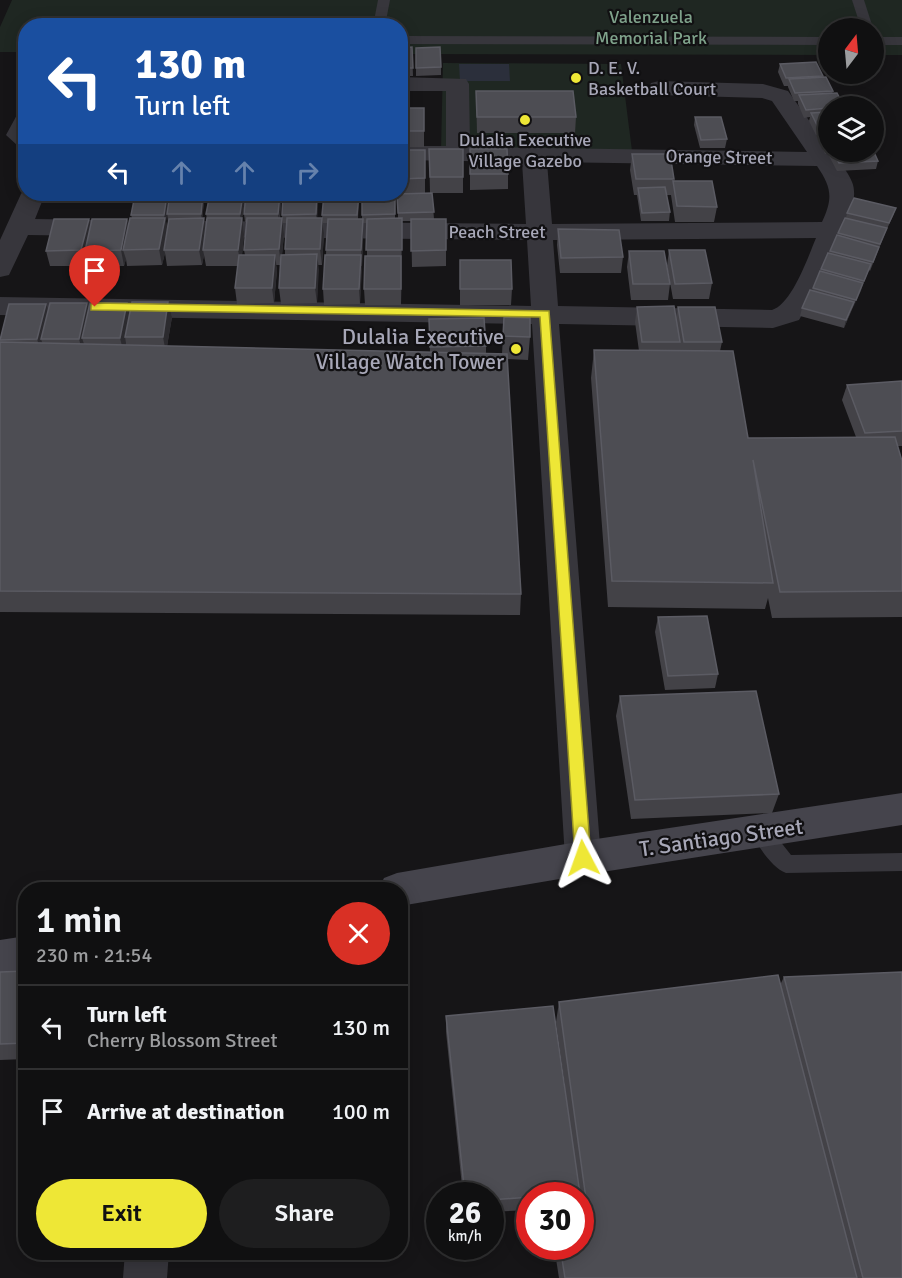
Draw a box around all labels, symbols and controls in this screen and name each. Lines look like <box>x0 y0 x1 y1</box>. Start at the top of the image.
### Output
park label: Valenzuela Memorial Park <box>595 6 707 49</box>
north arrow <box>818 18 884 84</box>
map controls <box>818 18 884 162</box>
text: 130 m <box>135 39 246 90</box>
icon: left <box>36 42 114 120</box>
place label: D. E. V. Basketball Court <box>588 57 716 100</box>
marker: D. E. V. Basketball Court <box>569 71 583 85</box>
text: Turn left <box>135 90 230 123</box>
button: layers <box>818 96 884 162</box>
marker: Dulalia Executive Village Gazebo <box>518 113 532 127</box>
place label: Dulalia Executive Village Gazebo <box>459 129 591 172</box>
street label: Orange Street <box>665 145 773 169</box>
icon: left <box>102 156 135 189</box>
icon: ahead <box>165 156 198 189</box>
icon: ahead <box>228 156 261 189</box>
icon: right <box>291 156 324 189</box>
street label: Peach Street <box>449 221 545 243</box>
pin <box>69 245 120 307</box>
icon: arrive <box>78 254 111 287</box>
place label: Dulalia Executive Village Watch Tower <box>316 323 504 375</box>
marker: Dulalia Executive Village Watch Tower <box>509 342 523 356</box>
street label: T. Santiago Street <box>637 813 805 862</box>
position arrow <box>551 826 615 890</box>
text: 1 min <box>36 898 122 943</box>
button: close <box>327 902 390 965</box>
text: 230 m · 21:54 <box>36 943 152 968</box>
text: Turn left <box>87 1001 167 1028</box>
icon: left <box>36 1011 69 1044</box>
text: 130 m <box>332 1014 390 1041</box>
text: Cherry Blossom Street <box>87 1028 277 1053</box>
icon: arrive <box>36 1095 69 1128</box>
text: Arrive at destination <box>87 1098 284 1125</box>
text: 100 m <box>332 1098 390 1125</box>
button: Exit <box>36 1179 207 1248</box>
button: Share <box>219 1179 390 1248</box>
speed limit sign: 30 <box>516 1182 594 1260</box>
text: 26 <box>449 1195 481 1232</box>
text: km/h <box>448 1227 482 1245</box>

